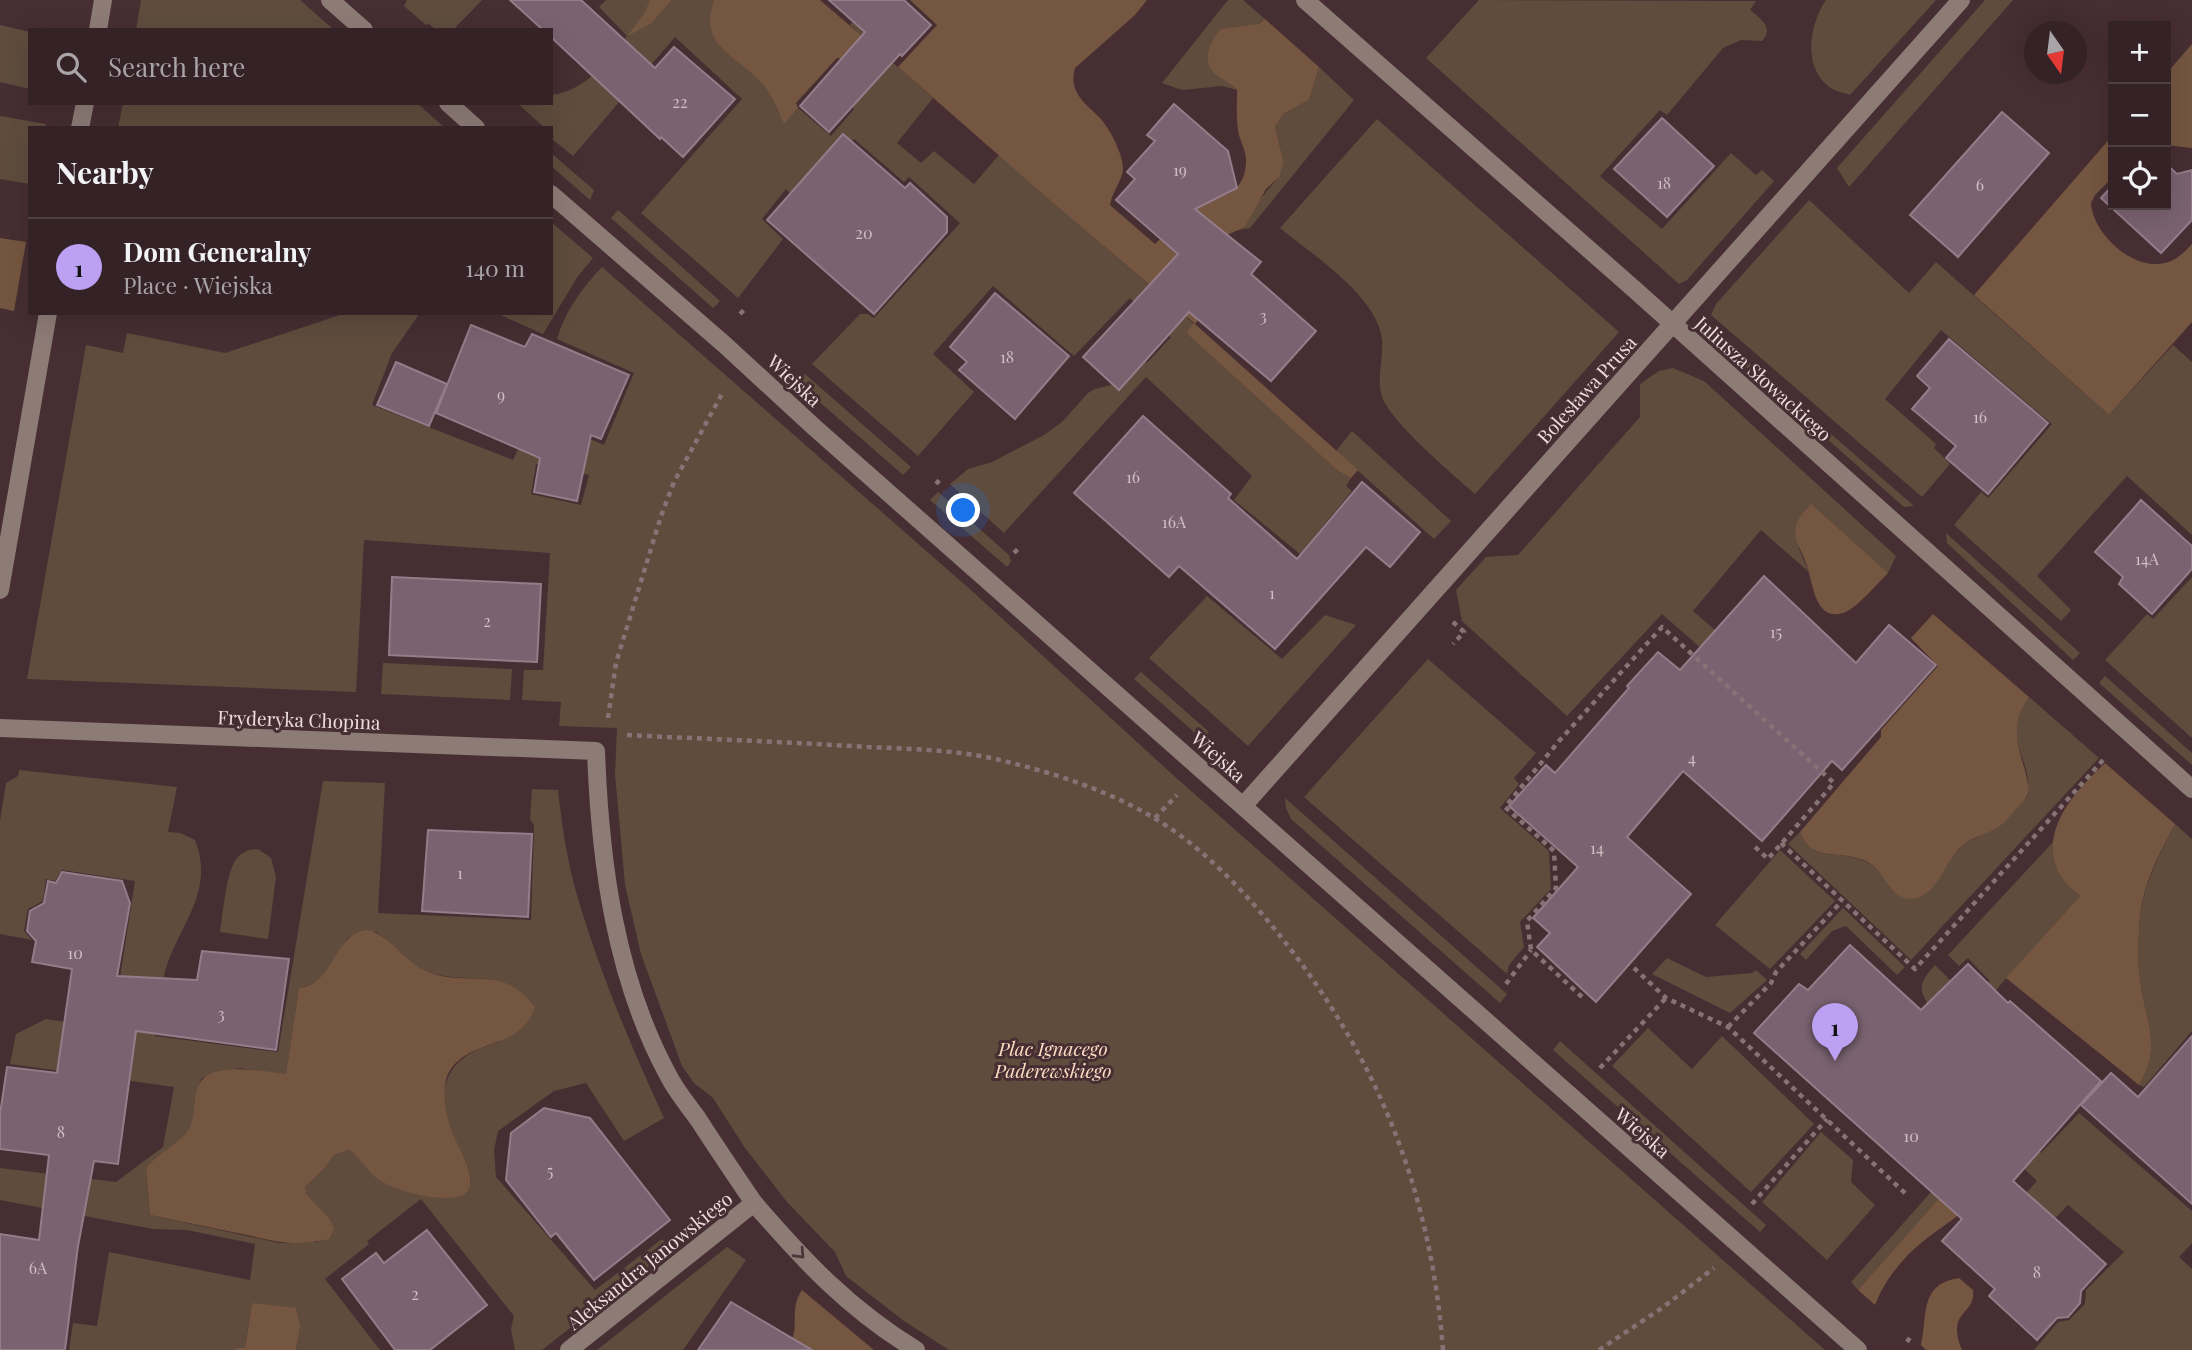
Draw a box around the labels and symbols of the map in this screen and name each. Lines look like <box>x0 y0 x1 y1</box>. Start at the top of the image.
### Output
north arrow <box>2024 21 2087 84</box>
house number: 22 <box>672 91 688 112</box>
house number: 19 <box>1173 159 1187 180</box>
house number: 18 <box>1657 172 1671 193</box>
house number: 6 <box>1976 174 1984 195</box>
house number: 20 <box>855 222 873 243</box>
house number: 3 <box>1259 305 1267 326</box>
street label: Juliusza Słowackiego <box>1689 309 1838 446</box>
street label: Bolesława Prusa <box>1530 329 1642 449</box>
house number: 18 <box>1000 346 1014 367</box>
street label: Wiejska <box>762 348 828 412</box>
house number: 9 <box>497 384 505 405</box>
house number: 16 <box>1973 406 1987 427</box>
house number: 16 <box>1126 466 1140 487</box>
your location <box>946 493 980 527</box>
house number: 16A <box>1162 511 1187 532</box>
house number: 14A <box>2135 548 2160 569</box>
house number: 1 <box>1269 582 1275 603</box>
house number: 2 <box>483 610 491 631</box>
house number: 15 <box>1770 621 1782 642</box>
street label: Fryderyka Chopina <box>217 703 382 735</box>
street label: Wiejska <box>1185 724 1252 788</box>
house number: 4 <box>1688 747 1696 768</box>
house number: 14 <box>1590 837 1604 858</box>
house number: 1 <box>457 862 463 883</box>
house number: 10 <box>67 942 83 963</box>
house number: 3 <box>217 1003 225 1024</box>
pin: 1 <box>1812 1003 1858 1061</box>
park label: Plac Ignacego Paderewskiego <box>994 1035 1111 1083</box>
street label: Wiejska <box>1609 1100 1677 1164</box>
house number: 8 <box>57 1121 65 1142</box>
house number: 10 <box>1903 1125 1919 1146</box>
house number: 5 <box>547 1160 553 1181</box>
street label: Aleksandra Janowskiego <box>560 1185 737 1335</box>
one-way arrow <box>792 1246 804 1259</box>
house number: 6A <box>29 1257 48 1278</box>
house number: 8 <box>2033 1261 2041 1282</box>
house number: 2 <box>411 1283 419 1304</box>

